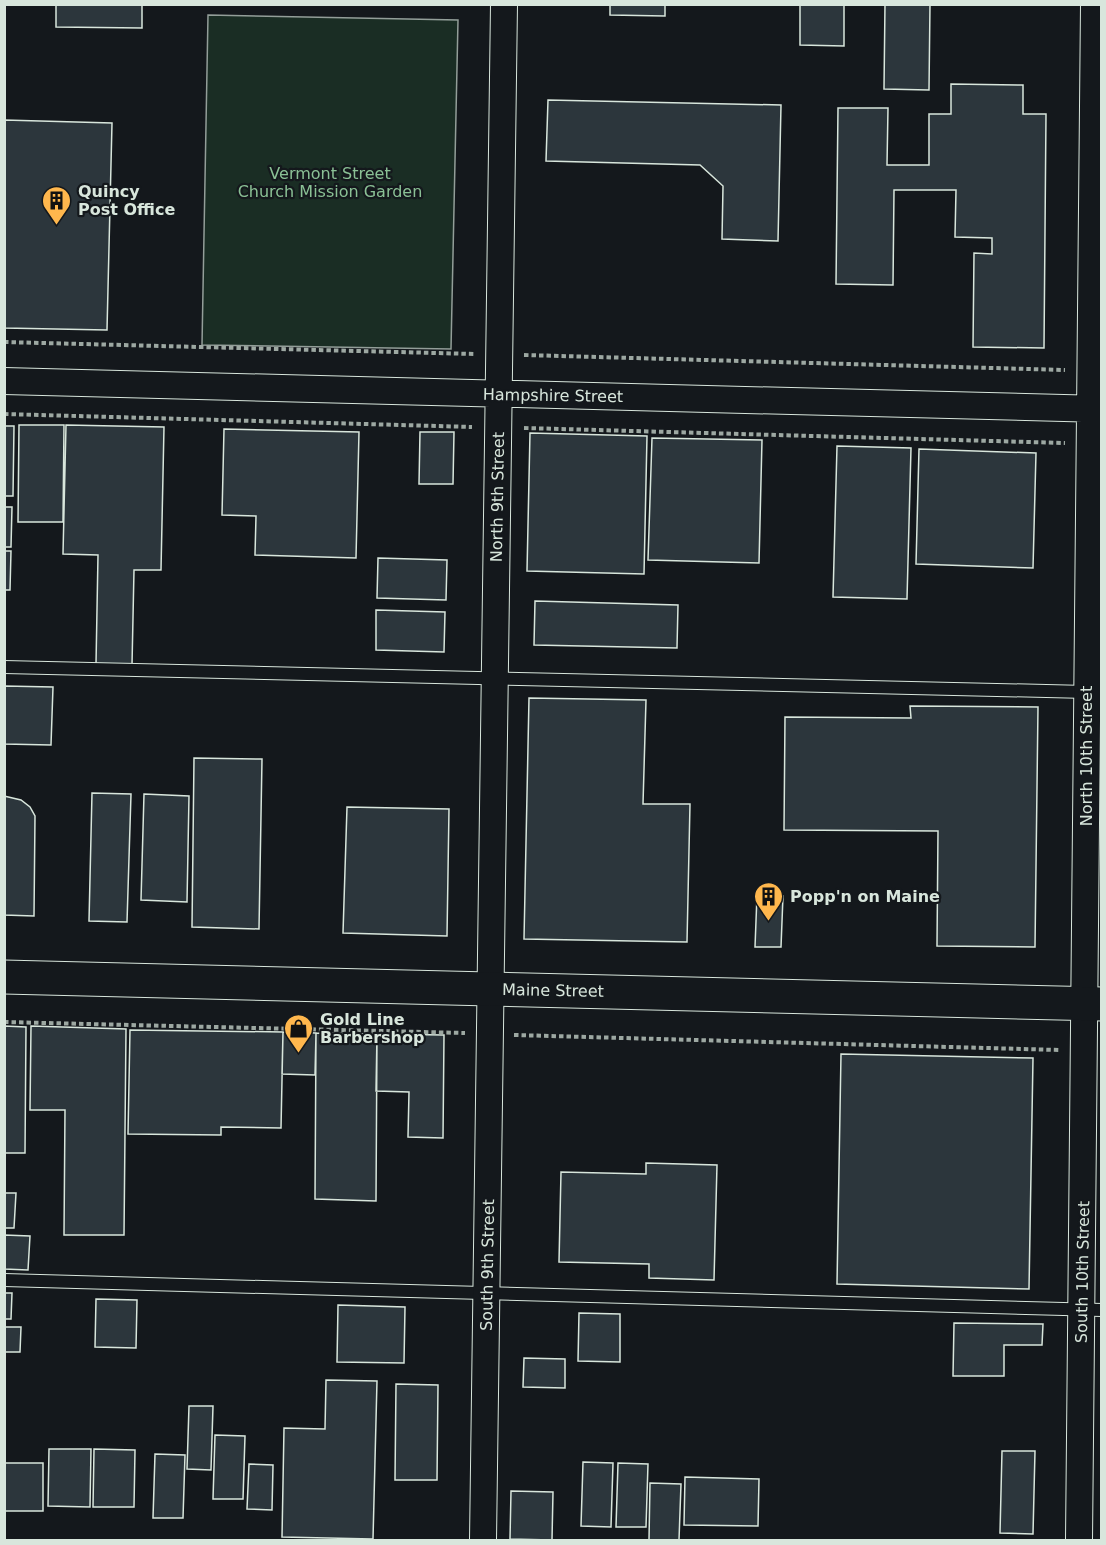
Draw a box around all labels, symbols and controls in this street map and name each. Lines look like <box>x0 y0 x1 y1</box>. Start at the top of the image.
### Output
park label: Vermont Street Church Mission Garden <box>238 164 422 201</box>
place label: Quincy Post Office <box>78 182 175 219</box>
building icon: Quincy Post Office <box>41 184 73 226</box>
street label: Hampshire Street <box>483 385 623 406</box>
street label: North 9th Street <box>487 432 508 562</box>
street label: North 10th Street <box>1077 686 1096 826</box>
building icon: Popp'n on Maine <box>753 880 785 922</box>
place label: Popp'n on Maine <box>790 887 940 906</box>
street label: Maine Street <box>502 980 604 1001</box>
place label: Gold Line Barbershop <box>320 1010 424 1047</box>
shop icon: Gold Line Barbershop <box>283 1012 315 1054</box>
street label: South 9th Street <box>477 1199 498 1331</box>
street label: South 10th Street <box>1072 1201 1093 1343</box>

